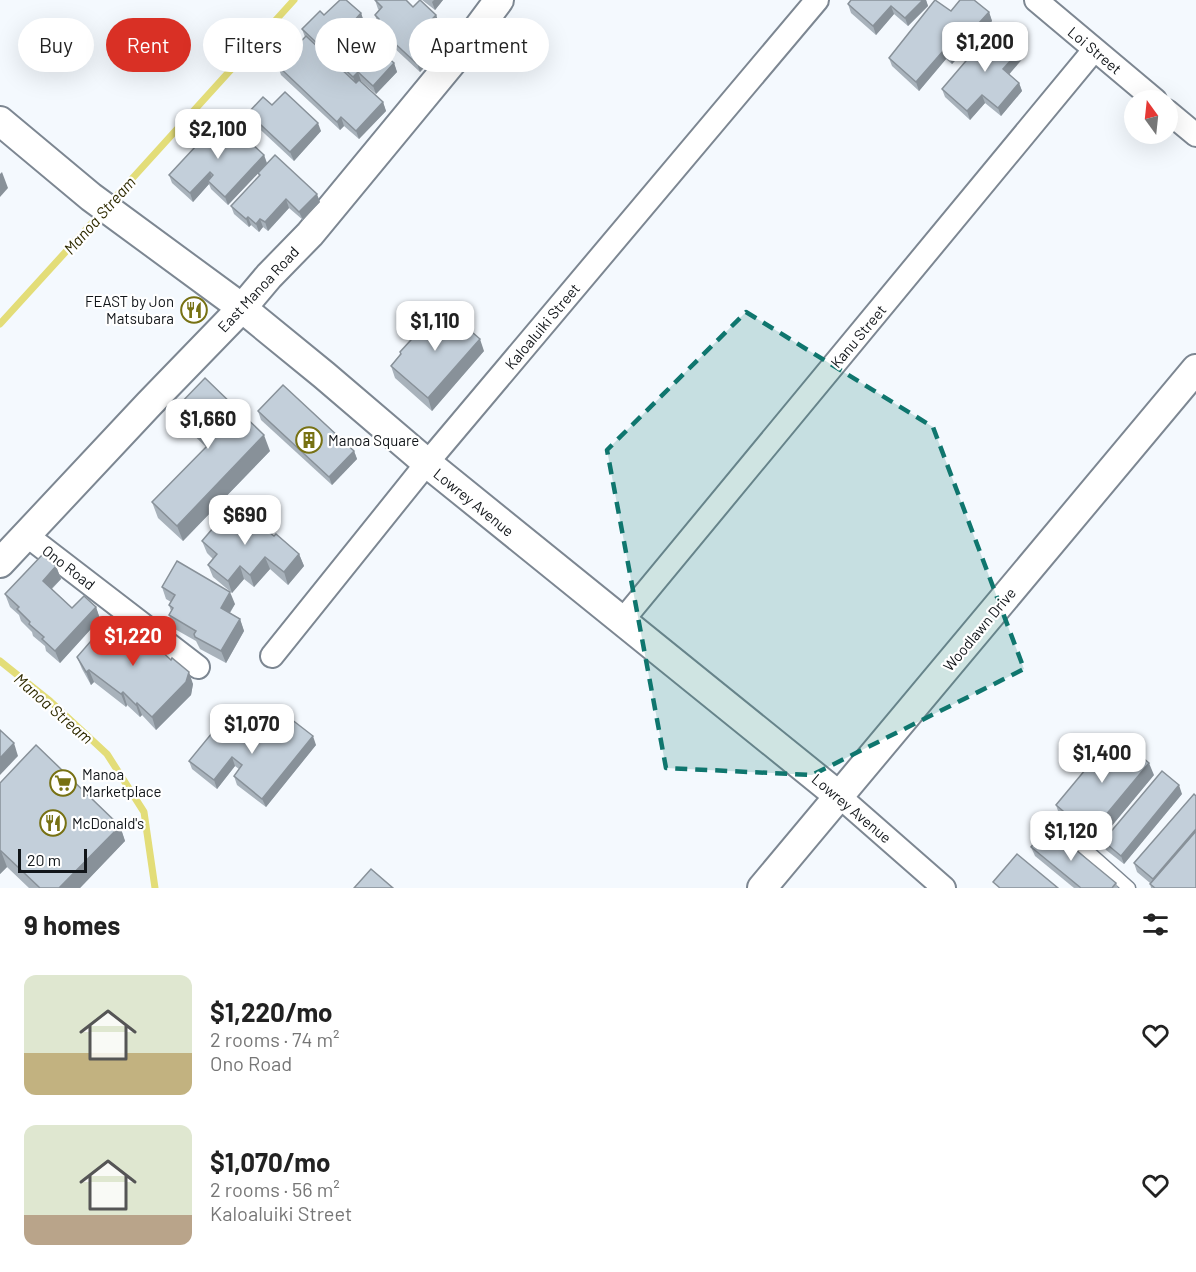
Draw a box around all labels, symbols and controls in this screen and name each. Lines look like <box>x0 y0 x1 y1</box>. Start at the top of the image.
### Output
chip: Buy <box>18 18 94 72</box>
chip: Rent <box>106 18 191 72</box>
chip: Filters <box>203 18 303 72</box>
chip: New <box>315 18 397 72</box>
chip: Apartment <box>409 18 549 72</box>
pin: $1,200 <box>936 22 1034 73</box>
street label: Loi Street <box>1065 22 1125 78</box>
text: $1,200 <box>956 29 1014 53</box>
north arrow <box>1124 90 1178 144</box>
map controls <box>1124 90 1178 144</box>
pin: $2,100 <box>169 109 267 160</box>
text: $2,100 <box>189 116 247 140</box>
water label: Manoa Stream <box>59 172 139 258</box>
street label: East Manoa Road <box>214 242 302 336</box>
street label: Kaloaluiki Street <box>501 279 583 373</box>
place label: FEAST by Jon Matsubara <box>85 292 174 327</box>
restaurant icon: FEAST by Jon Matsubara <box>179 295 209 325</box>
pin: $1,110 <box>386 301 484 352</box>
street label: Kanu Street <box>826 301 890 371</box>
text: $1,110 <box>410 308 460 332</box>
pin: $1,660 <box>159 399 257 450</box>
text: $1,660 <box>180 406 236 430</box>
building icon: Manoa Square <box>294 425 324 455</box>
place label: Manoa Square <box>328 431 419 449</box>
street label: Lowrey Avenue <box>430 464 518 540</box>
pin: $690 <box>209 495 281 546</box>
text: $690 <box>223 502 267 526</box>
street label: Ono Road <box>39 541 99 593</box>
street label: Woodlawn Drive <box>939 584 1019 674</box>
pin: $1,220 <box>84 616 182 667</box>
text: $1,220 <box>104 623 162 647</box>
water label: Manoa Stream <box>11 669 97 747</box>
pin: $1,070 <box>203 704 301 755</box>
text: $1,070 <box>224 711 280 735</box>
pin: $1,400 <box>1053 733 1151 784</box>
text: $1,400 <box>1073 740 1131 764</box>
place label: Manoa Marketplace <box>82 765 162 800</box>
supermarket icon: Manoa Marketplace <box>48 768 78 798</box>
street label: Lowrey Avenue <box>809 770 895 846</box>
restaurant icon: McDonald's <box>38 808 68 838</box>
pin: $1,120 <box>1022 811 1120 862</box>
place label: McDonald's <box>72 814 144 832</box>
text: $1,120 <box>1044 818 1098 842</box>
scale bar <box>18 846 87 874</box>
text: 20 m <box>27 850 61 869</box>
icon: filters <box>1139 908 1172 941</box>
text: 9 homes <box>24 909 120 940</box>
text: $1,220/mo <box>210 996 333 1027</box>
icon: home <box>72 999 144 1071</box>
icon: heart <box>1139 1019 1172 1052</box>
text: 2 rooms · 74 m² <box>210 1027 340 1051</box>
text: Ono Road <box>210 1051 292 1075</box>
text: $1,070/mo <box>210 1146 330 1177</box>
icon: home <box>72 1149 144 1221</box>
icon: heart <box>1139 1169 1172 1202</box>
text: 2 rooms · 56 m² <box>210 1177 340 1201</box>
text: Kaloaluiki Street <box>210 1201 352 1225</box>

